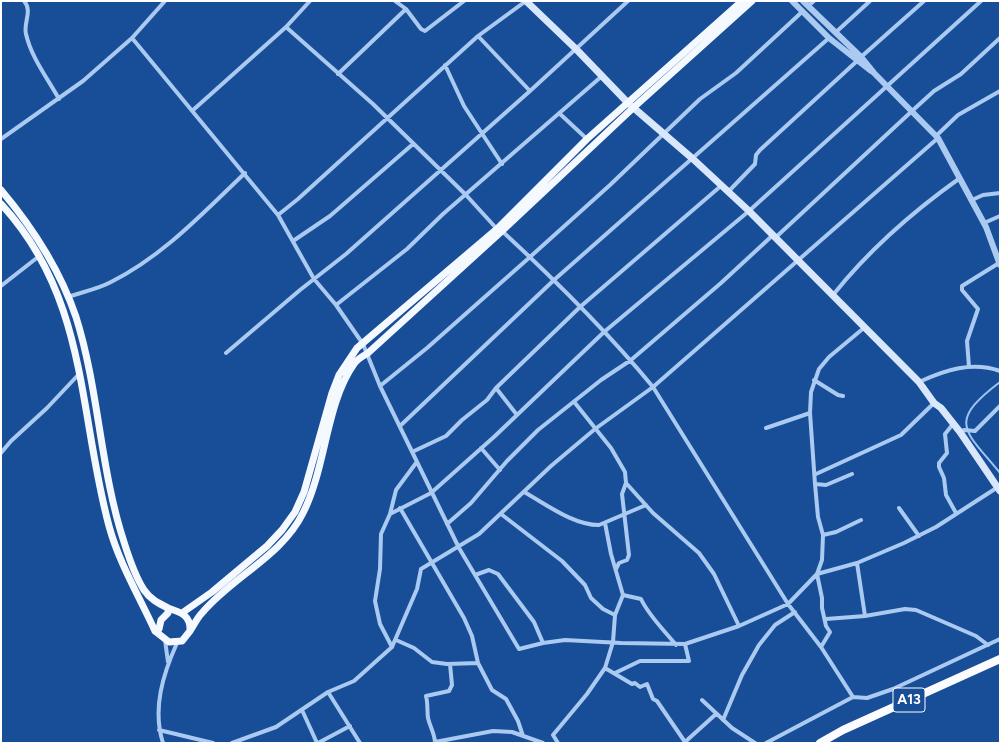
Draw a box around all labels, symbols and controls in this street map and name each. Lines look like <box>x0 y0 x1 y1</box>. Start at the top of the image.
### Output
road number: A13 <box>893 688 925 712</box>

